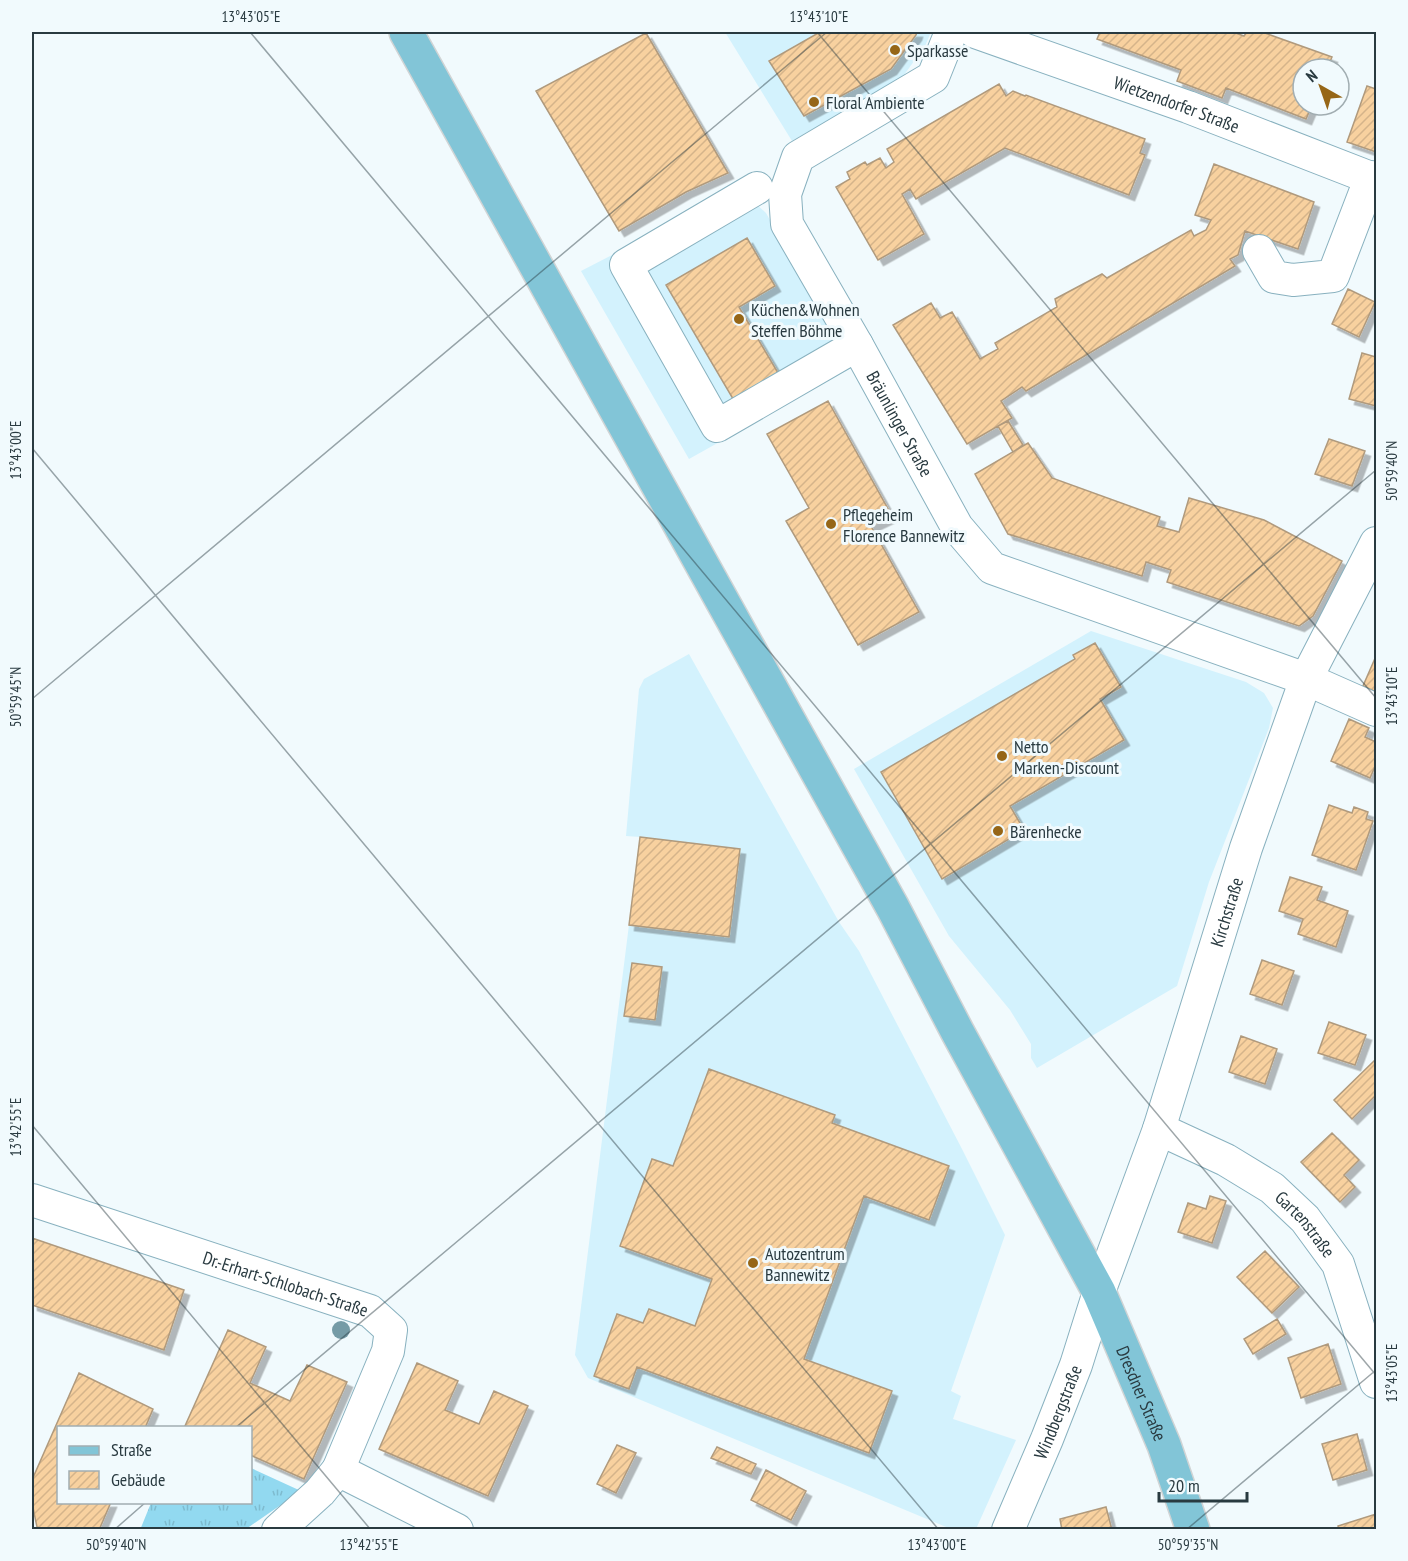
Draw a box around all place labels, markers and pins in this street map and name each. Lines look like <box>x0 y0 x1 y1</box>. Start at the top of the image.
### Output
place label: Sparkasse <box>907 39 968 62</box>
marker: Sparkasse <box>888 43 902 57</box>
place label: Floral Ambiente <box>826 91 925 114</box>
marker: Floral Ambiente <box>807 95 821 109</box>
place label: Küchen&Wohnen Steffen Böhme <box>751 298 860 342</box>
marker: Küchen&Wohnen Steffen Böhme <box>732 312 746 326</box>
place label: Pflegeheim Florence Bannewitz <box>843 503 965 547</box>
marker: Pflegeheim Florence Bannewitz <box>824 517 838 531</box>
place label: Netto Marken-Discount <box>1014 735 1119 779</box>
marker: Netto Marken-Discount <box>995 749 1009 763</box>
place label: Bärenhecke <box>1010 820 1082 843</box>
marker: Bärenhecke <box>991 824 1005 838</box>
place label: Autozentrum Bannewitz <box>765 1242 845 1286</box>
marker: Autozentrum Bannewitz <box>746 1256 760 1270</box>

